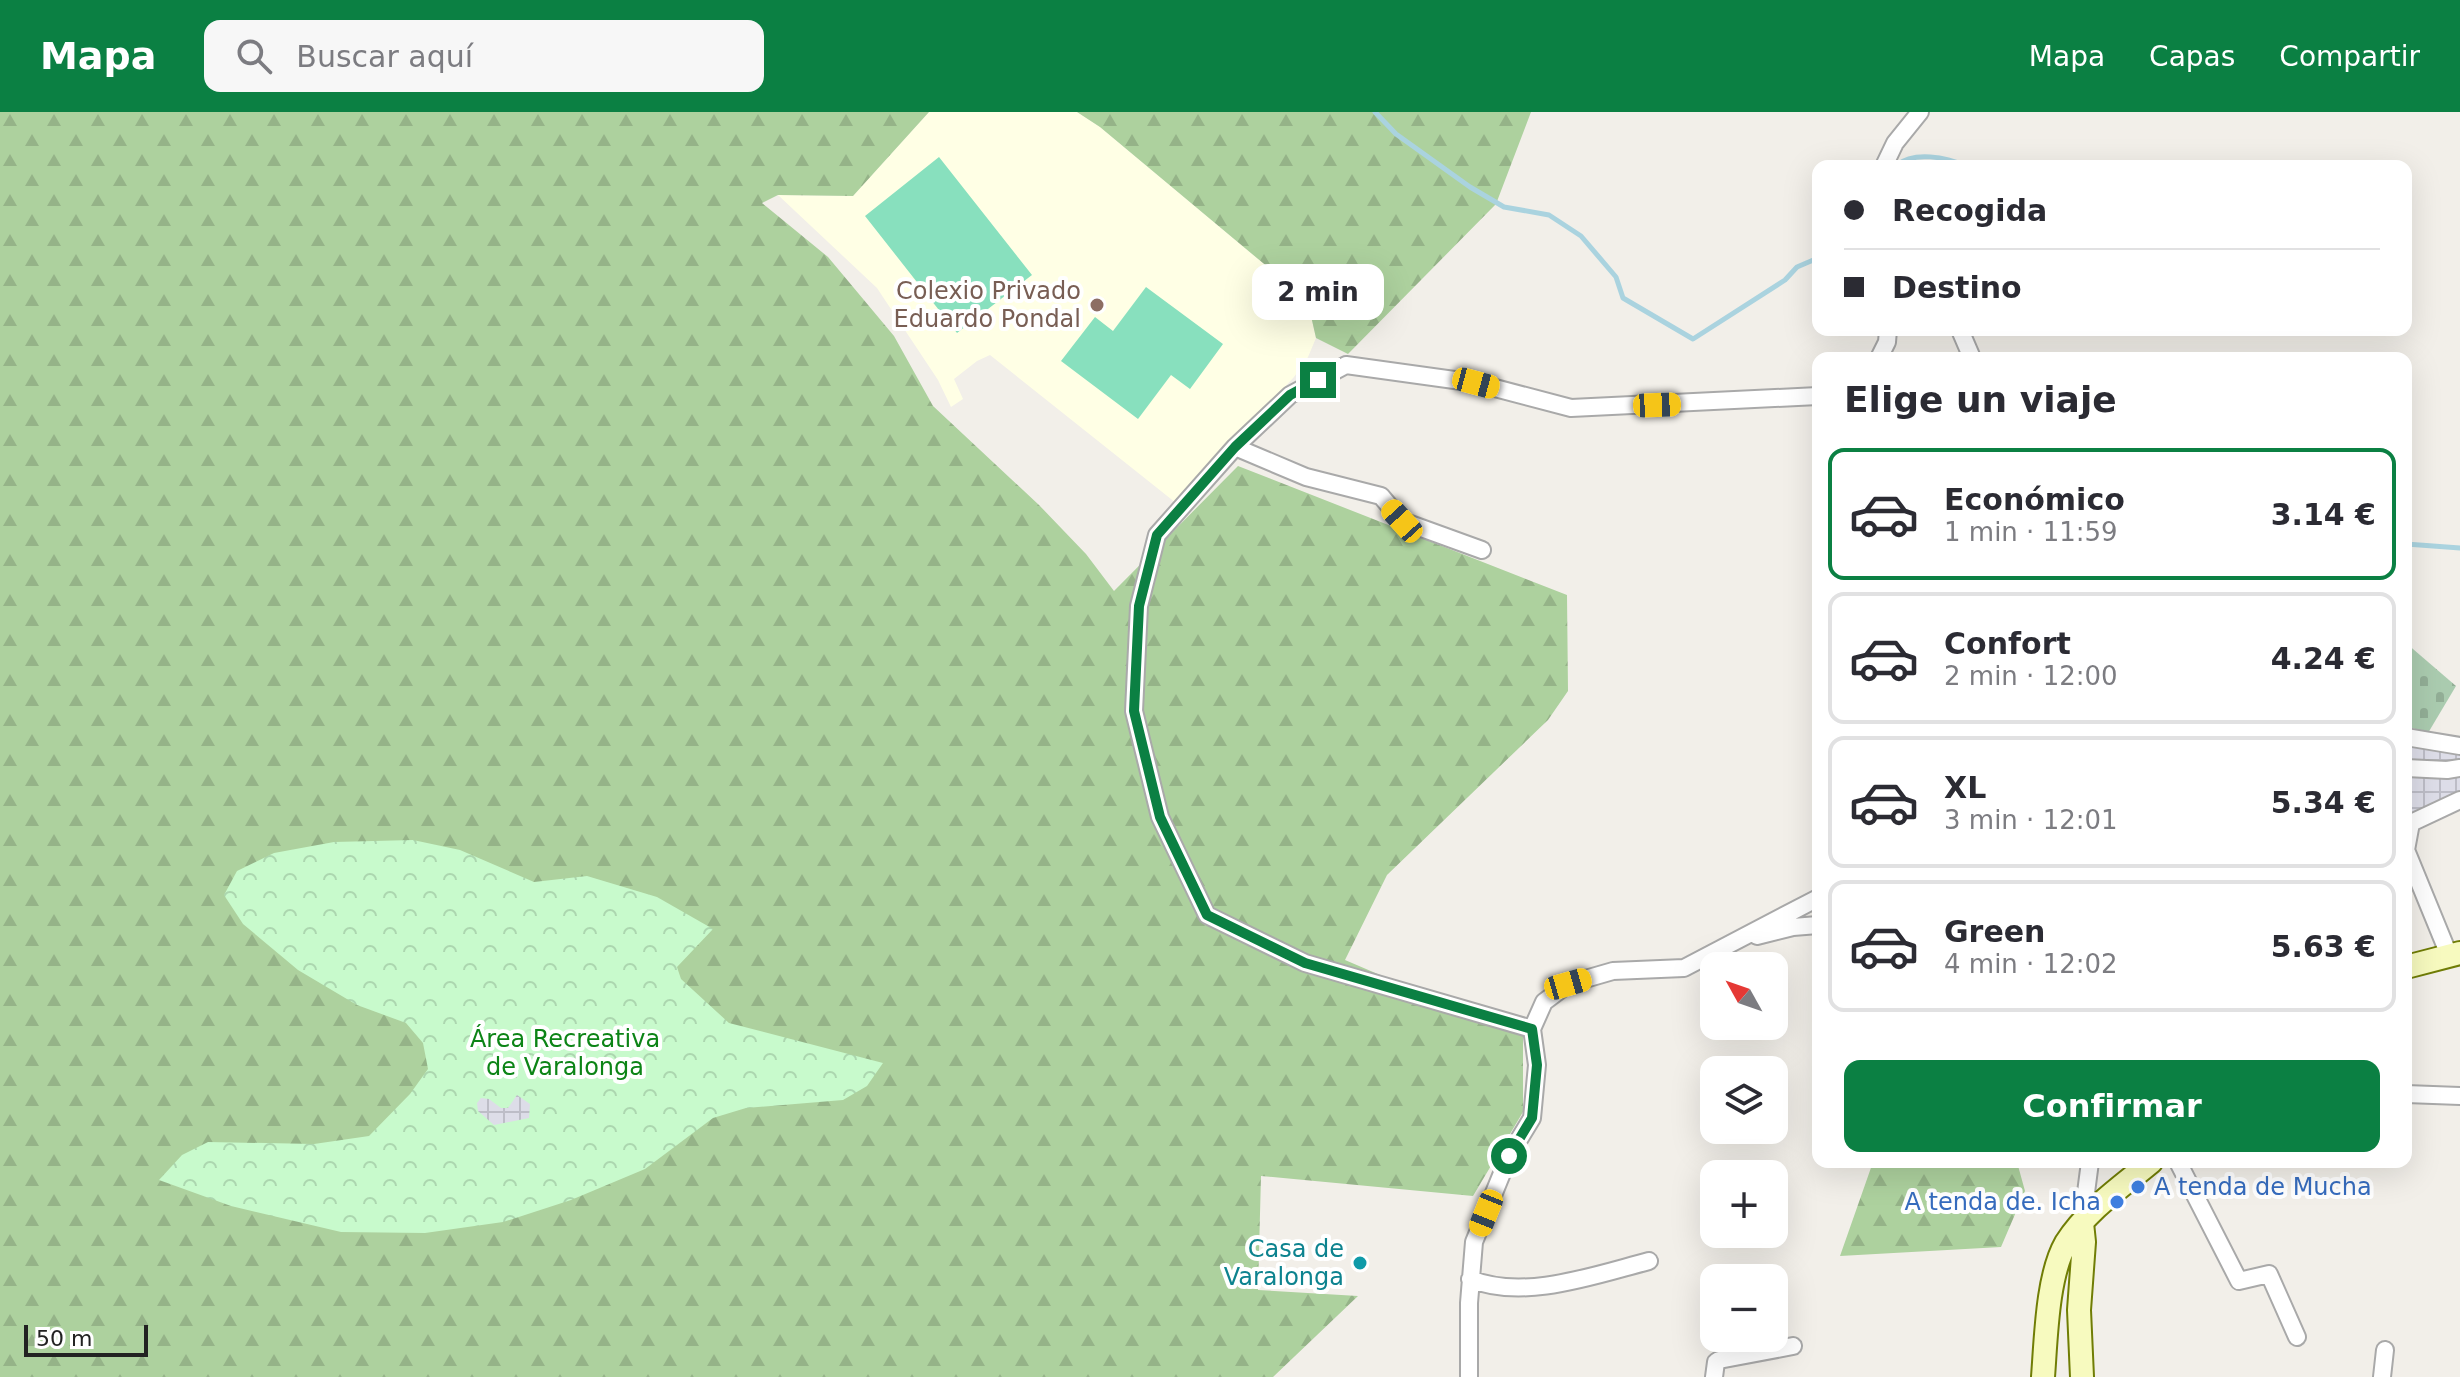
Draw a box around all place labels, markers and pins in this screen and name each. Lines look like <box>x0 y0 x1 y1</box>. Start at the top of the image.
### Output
place label: Colexio Privado Eduardo Pondal <box>894 277 1081 333</box>
marker: Colexio Privado Eduardo Pondal <box>1088 296 1106 314</box>
place label: A tenda de Mucha <box>2154 1173 2372 1201</box>
marker: A tenda de Mucha <box>2129 1178 2147 1196</box>
place label: A tenda de. Icha <box>1905 1188 2101 1216</box>
marker: A tenda de. Icha <box>2108 1193 2126 1211</box>
place label: Casa de Varalonga <box>1224 1235 1344 1291</box>
marker: Casa de Varalonga <box>1351 1254 1369 1272</box>

